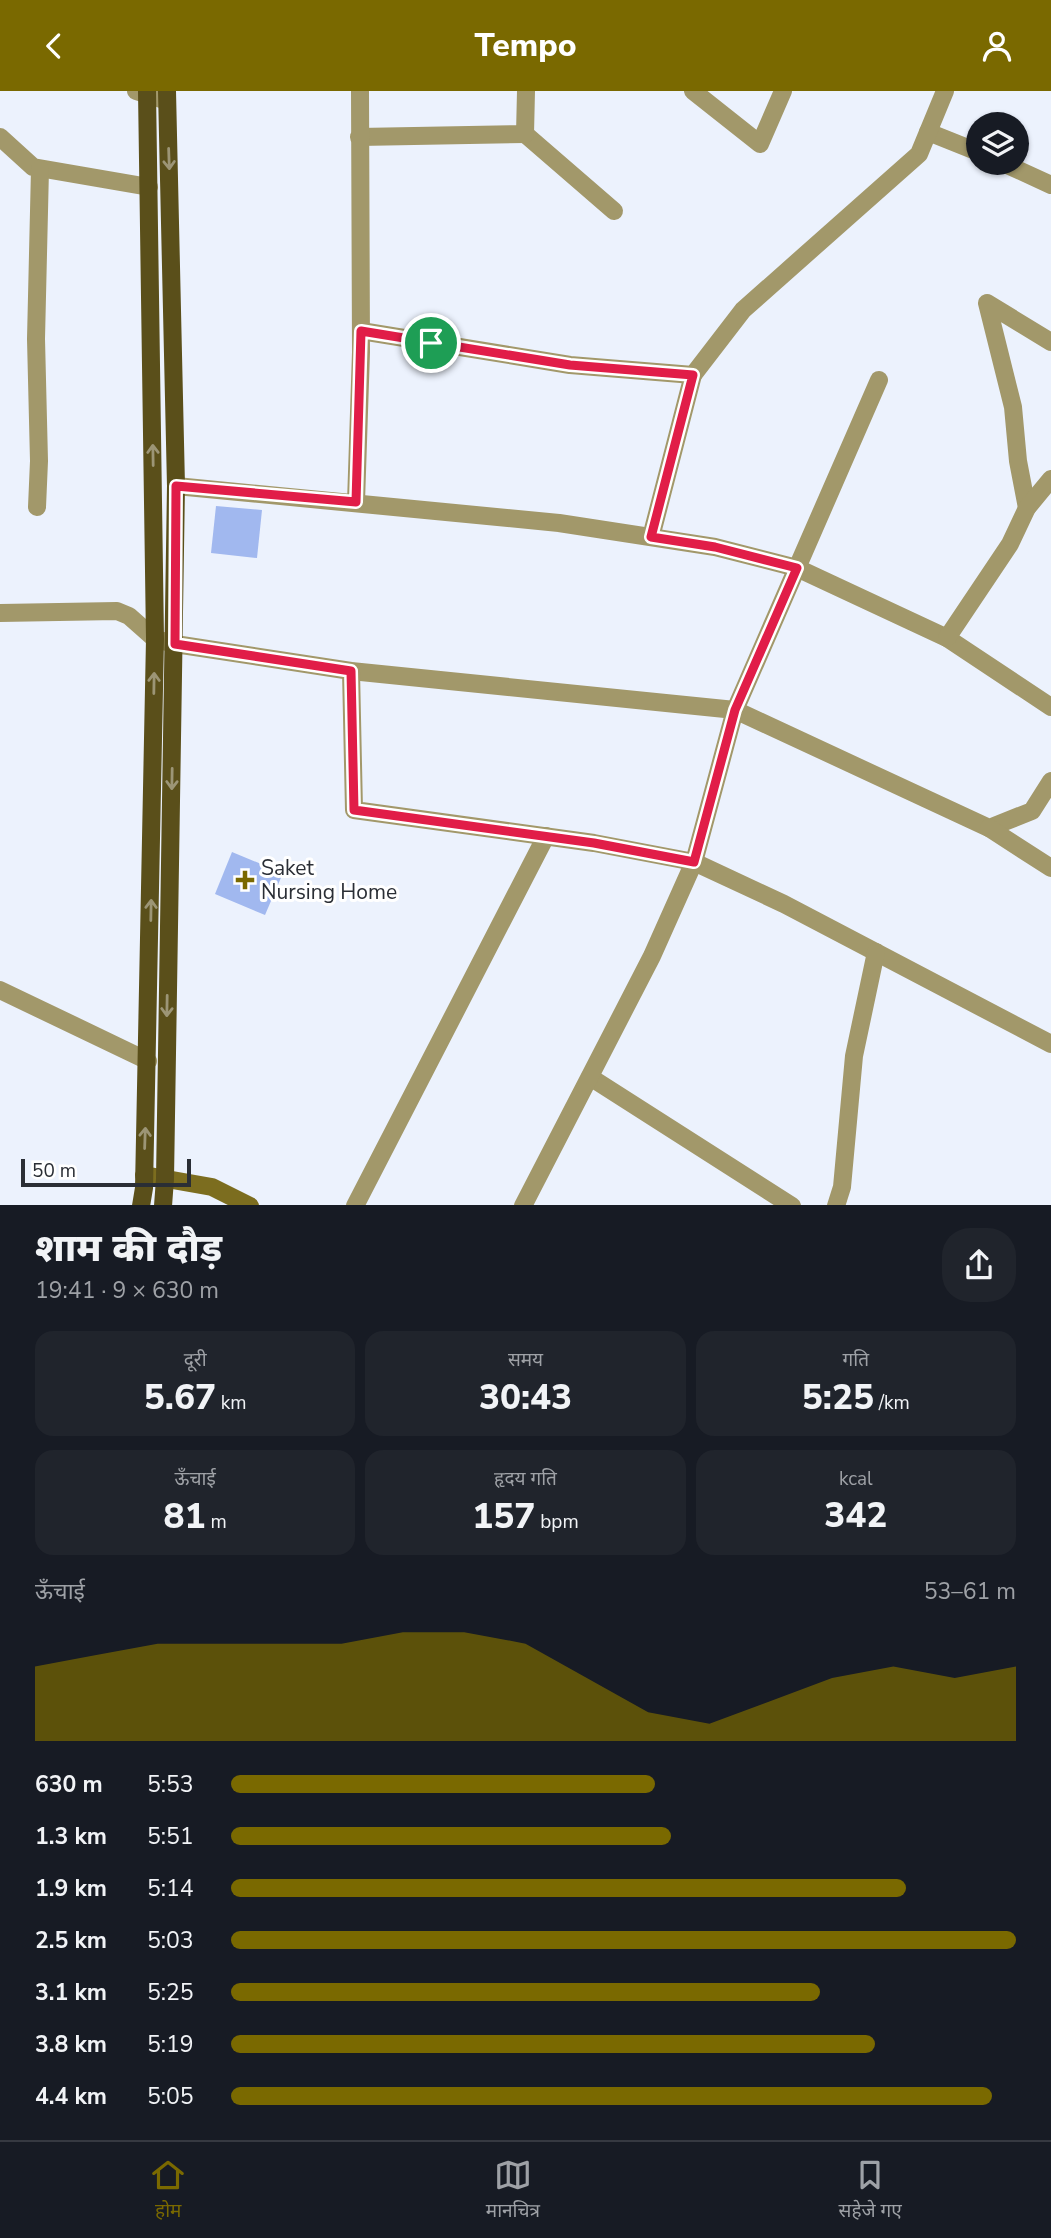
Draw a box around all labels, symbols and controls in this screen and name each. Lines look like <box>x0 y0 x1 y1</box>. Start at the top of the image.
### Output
text: Tempo <box>474 24 577 67</box>
icon: back <box>35 27 73 65</box>
icon: person <box>978 27 1016 65</box>
map controls <box>966 112 1029 175</box>
button: layers <box>966 112 1029 175</box>
one-way arrow <box>162 147 175 170</box>
pin <box>401 313 461 373</box>
icon: arrive <box>412 324 450 362</box>
one-way arrow <box>147 444 160 467</box>
one-way arrow <box>148 671 161 694</box>
one-way arrow <box>165 767 178 790</box>
place label: Saket Nursing Home <box>261 854 397 906</box>
marker: Saket Nursing Home <box>235 870 255 890</box>
one-way arrow <box>144 899 157 922</box>
one-way arrow <box>160 994 173 1017</box>
one-way arrow <box>139 1126 152 1149</box>
scale bar <box>21 1157 191 1188</box>
text: 50 m <box>32 1158 76 1184</box>
text: शाम की दौड़ <box>35 1223 222 1274</box>
button: share <box>942 1228 1016 1302</box>
text: 19:41 · 9 × 630 m <box>35 1275 219 1306</box>
text: दूरी <box>184 1347 207 1373</box>
text: समय <box>508 1347 543 1373</box>
text: गति <box>843 1347 869 1373</box>
text: 5.67 <box>144 1374 216 1421</box>
text: 30:43 <box>479 1374 572 1421</box>
text: 5:25 <box>802 1374 874 1421</box>
text: km <box>216 1390 247 1416</box>
text: /km <box>874 1390 910 1416</box>
text: ऊँचाई <box>175 1466 216 1492</box>
text: हृदय गति <box>494 1466 557 1492</box>
text: kcal <box>839 1466 873 1492</box>
text: 342 <box>824 1492 887 1539</box>
text: 81 <box>164 1493 206 1540</box>
text: 157 <box>472 1493 535 1540</box>
text: m <box>206 1509 227 1535</box>
text: bpm <box>535 1509 579 1535</box>
text: ऊँचाई <box>35 1576 85 1607</box>
text: 53–61 m <box>924 1576 1016 1607</box>
text: 630 m <box>35 1769 103 1800</box>
text: 5:53 <box>147 1769 194 1800</box>
text: 1.3 km <box>35 1821 107 1852</box>
text: 5:51 <box>147 1821 194 1852</box>
text: 1.9 km <box>35 1873 107 1904</box>
text: 5:14 <box>147 1873 194 1904</box>
text: 2.5 km <box>35 1925 107 1956</box>
text: 5:03 <box>147 1925 194 1956</box>
text: 3.1 km <box>35 1977 107 2008</box>
text: 5:25 <box>147 1977 194 2008</box>
text: 3.8 km <box>35 2029 107 2060</box>
text: 5:19 <box>147 2029 194 2060</box>
text: 4.4 km <box>35 2081 107 2112</box>
text: 5:05 <box>147 2081 194 2112</box>
tab: होम <box>149 2156 187 2225</box>
tab: मानचित्र <box>486 2156 540 2225</box>
tab: सहेजे गए <box>839 2156 902 2225</box>

